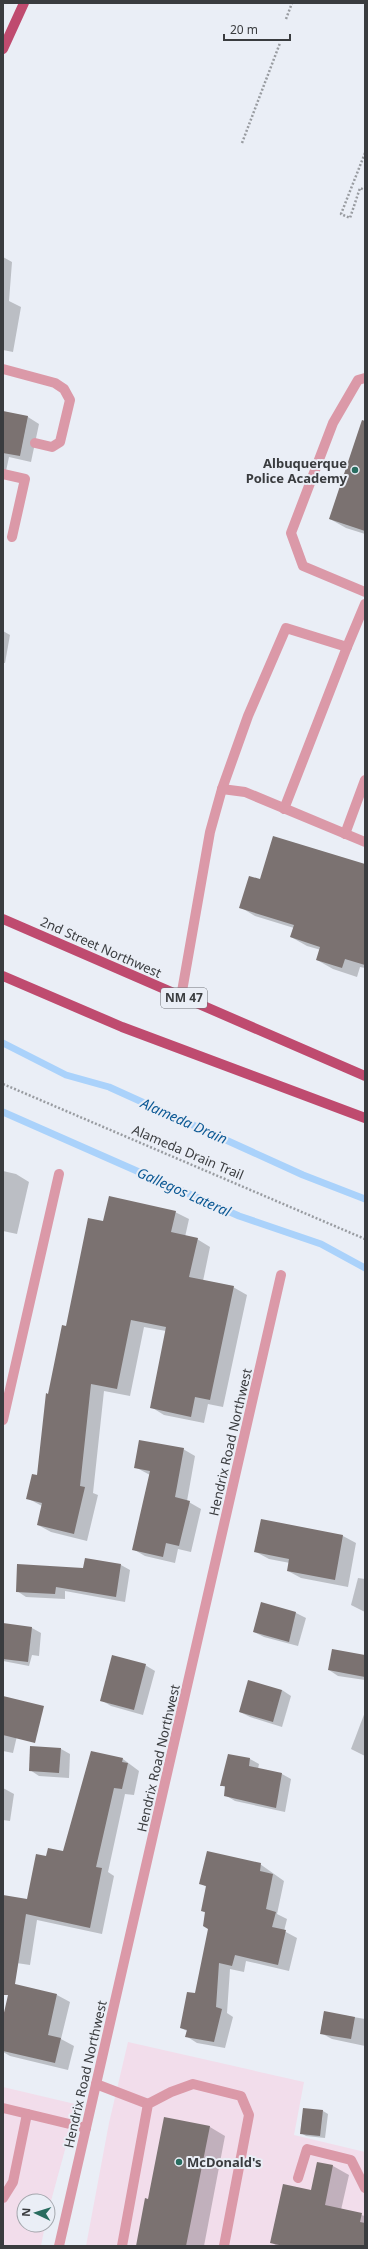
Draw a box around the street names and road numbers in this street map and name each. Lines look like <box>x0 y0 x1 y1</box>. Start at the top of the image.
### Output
street label: 2nd Street Northwest <box>38 912 165 982</box>
road number: NM 47 <box>161 988 207 1008</box>
street label: Alameda Drain Trail <box>129 1120 247 1184</box>
street label: Hendrix Road Northwest <box>204 1366 256 1518</box>
street label: Hendrix Road Northwest <box>132 1682 184 1834</box>
street label: Hendrix Road Northwest <box>59 1998 111 2150</box>

